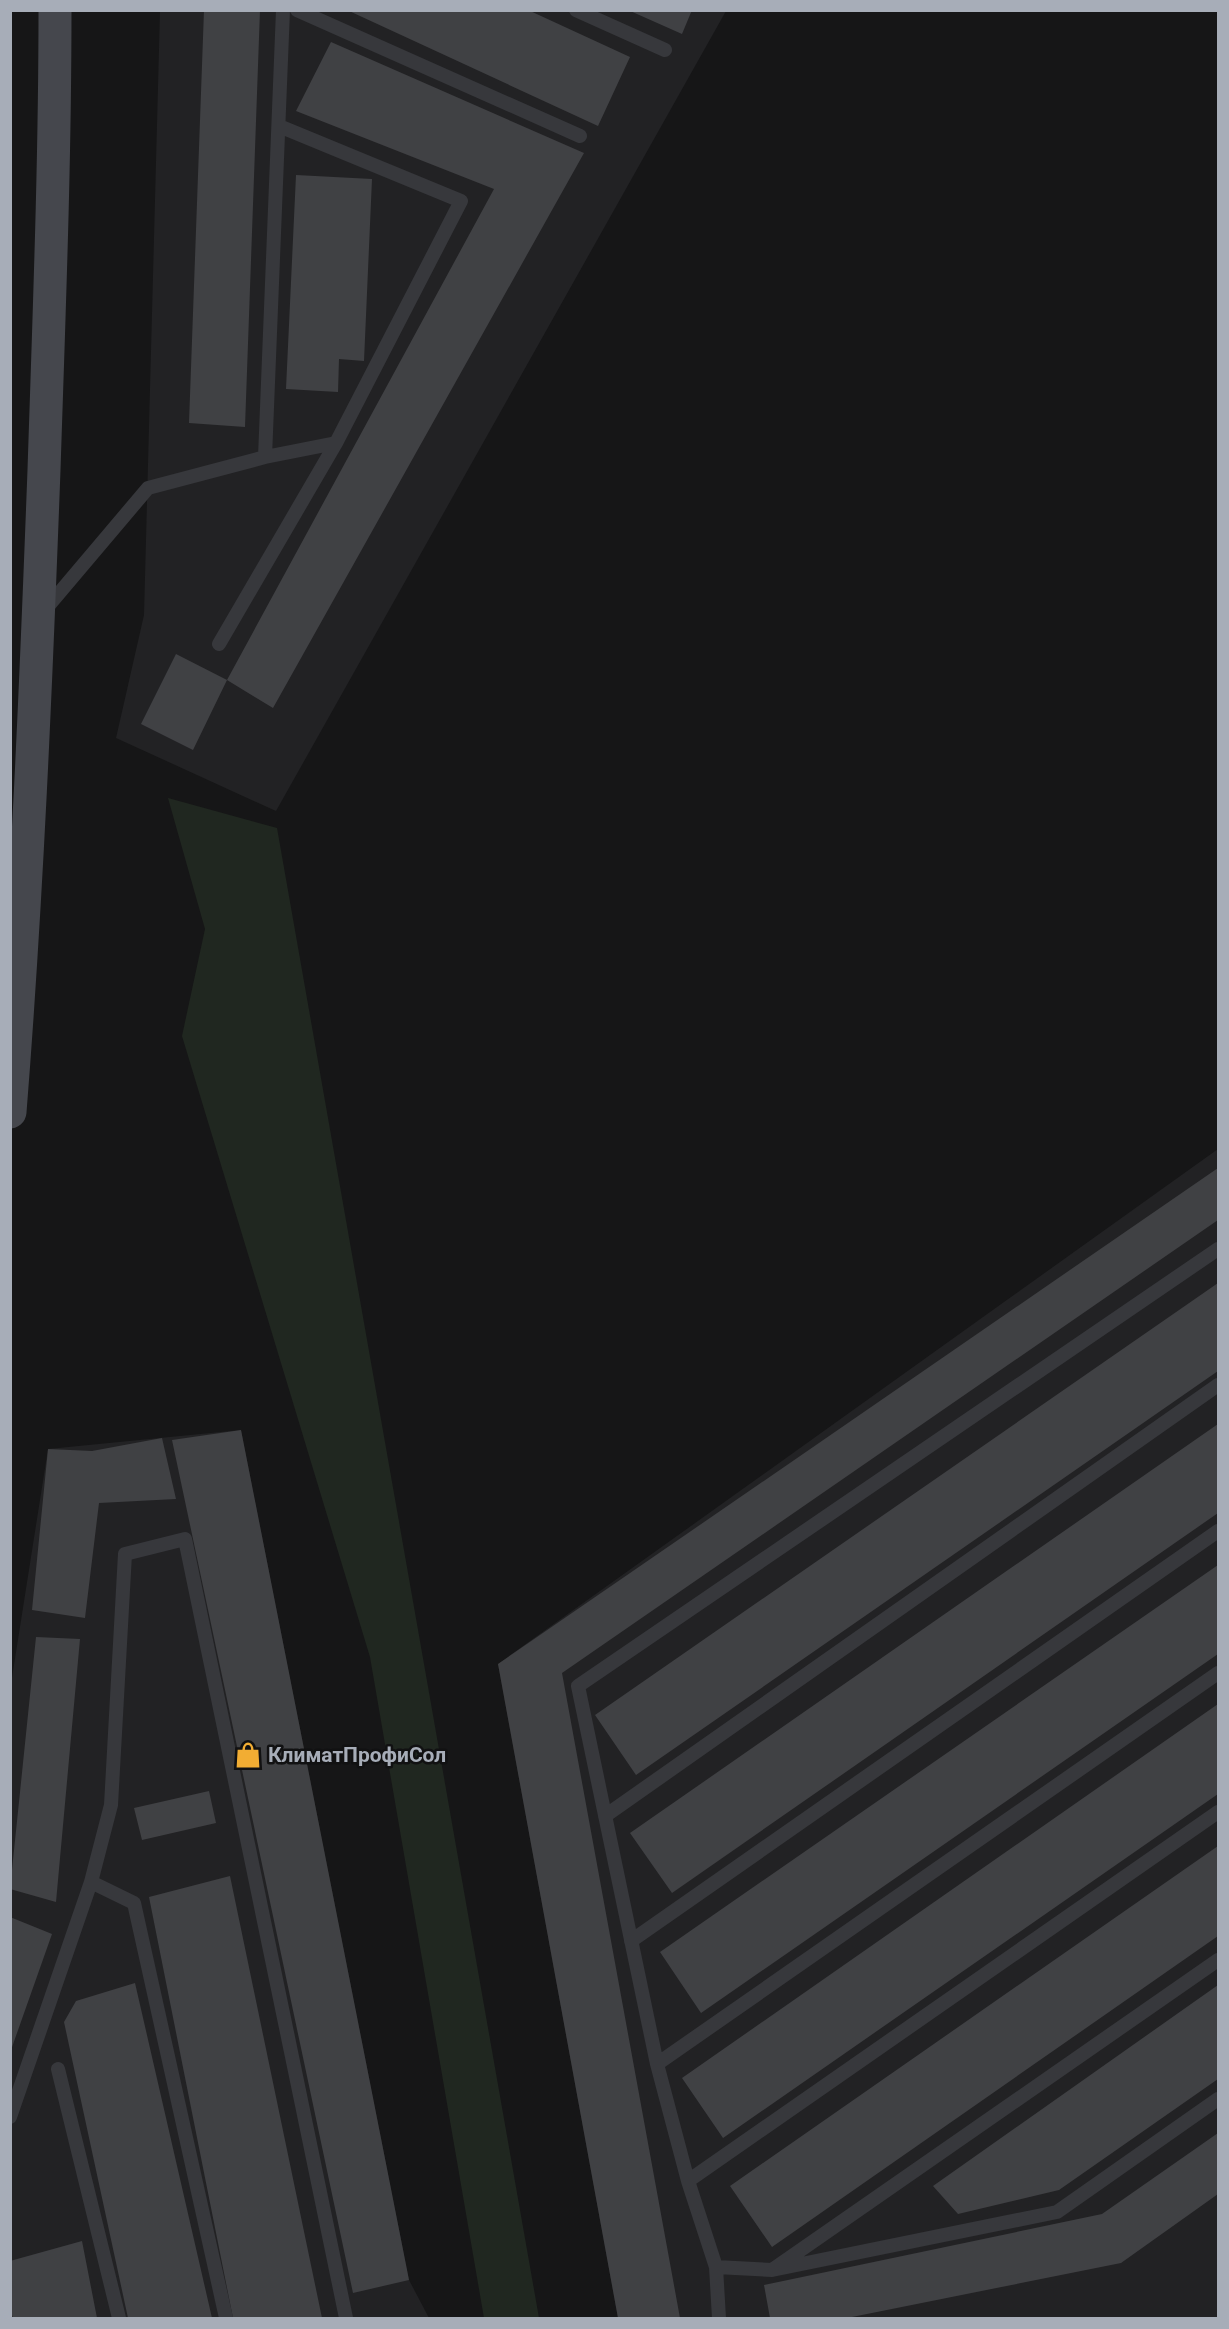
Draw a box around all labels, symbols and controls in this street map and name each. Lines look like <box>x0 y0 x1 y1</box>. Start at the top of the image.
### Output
shop icon: КлиматПрофиСол <box>233 1740 263 1770</box>
place label: КлиматПрофиСол <box>268 1743 446 1767</box>

